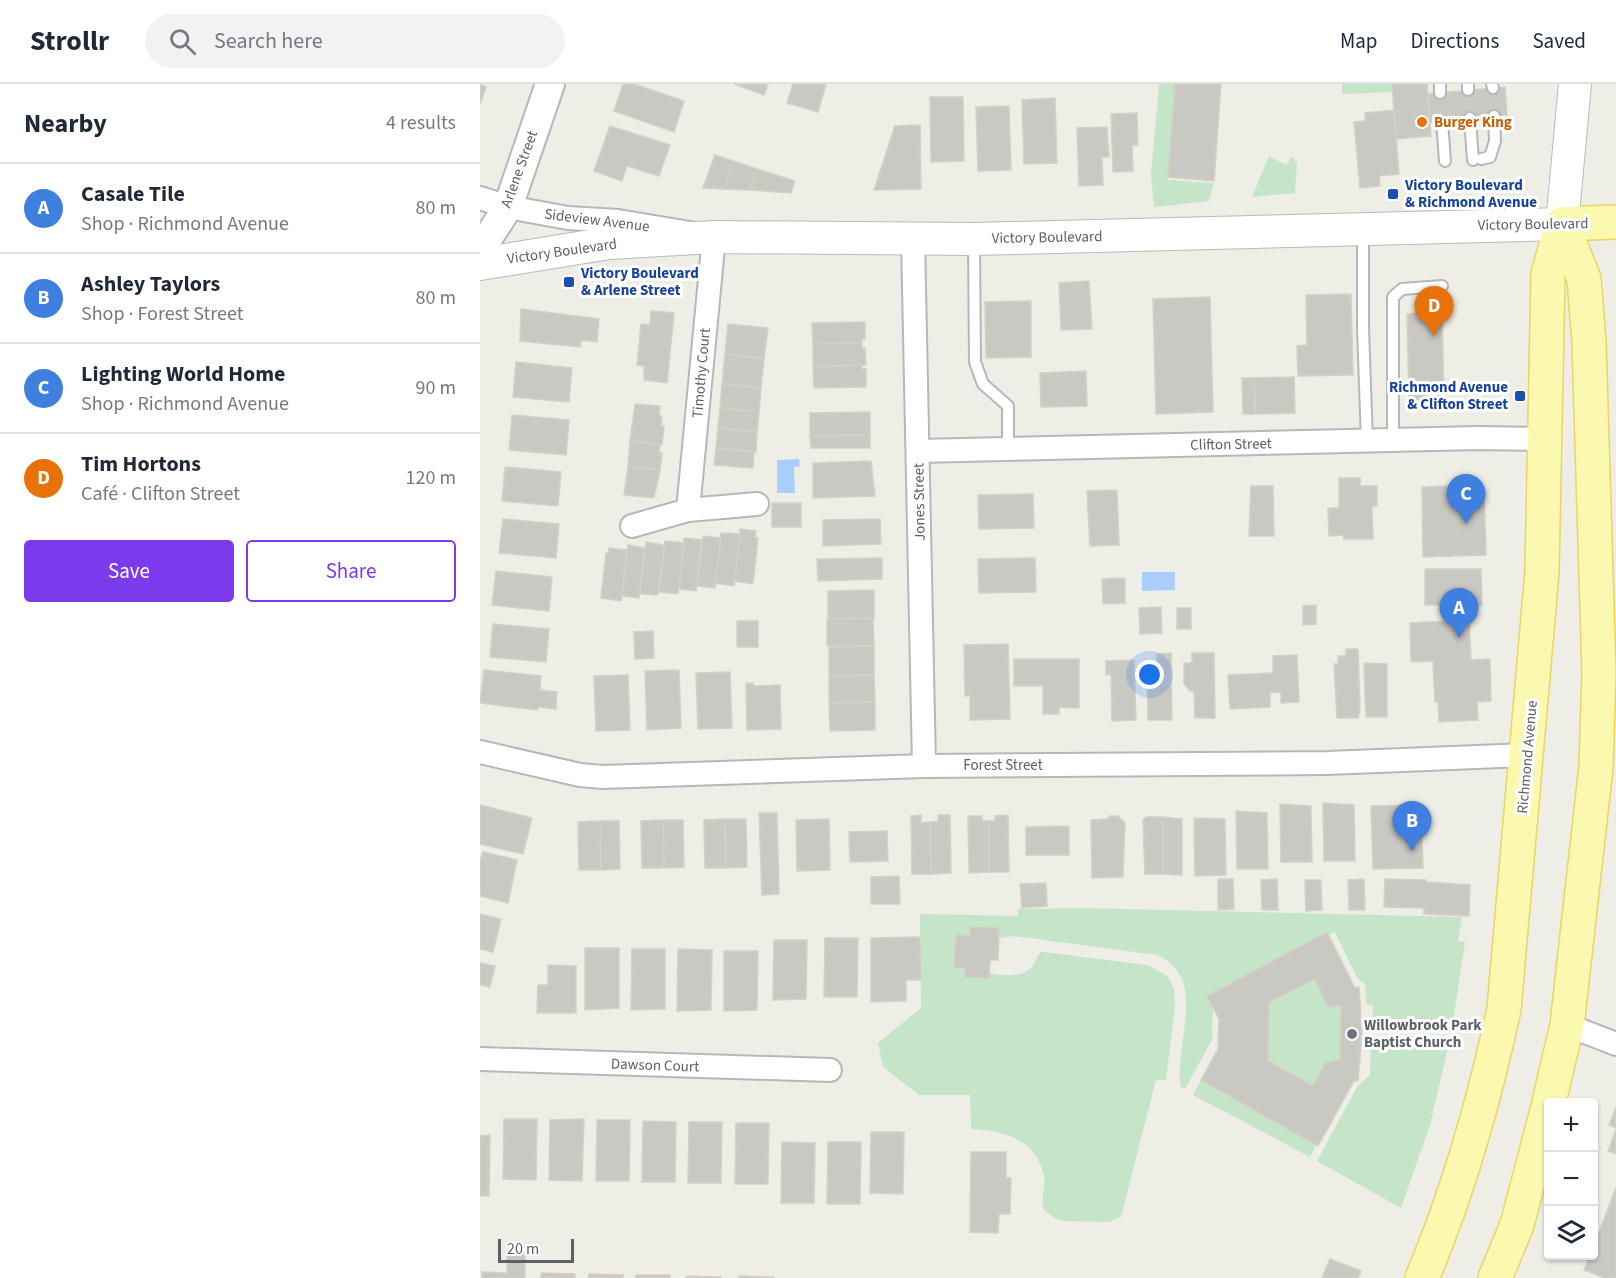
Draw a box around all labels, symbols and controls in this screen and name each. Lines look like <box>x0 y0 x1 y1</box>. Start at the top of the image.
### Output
search box <box>145 14 565 68</box>
text: Strollr <box>30 21 109 61</box>
icon: search <box>166 25 199 58</box>
text: Search here <box>214 25 323 57</box>
text: Map <box>1340 26 1378 56</box>
text: Directions <box>1411 26 1499 56</box>
text: Saved <box>1532 26 1586 56</box>
text: Nearby <box>24 105 107 142</box>
text: 4 results <box>386 109 456 137</box>
place label: Burger King <box>1434 112 1512 133</box>
marker: Burger King <box>1415 115 1429 129</box>
street label: Arlene Street <box>496 128 543 211</box>
place label: Victory Boulevard & Richmond Avenue <box>1404 175 1537 213</box>
text: Casale Tile <box>81 178 185 210</box>
marker: Victory Boulevard & Richmond Avenue <box>1386 187 1400 201</box>
text: A <box>38 194 49 222</box>
text: 80 m <box>416 194 456 222</box>
street label: Sideview Avenue <box>543 204 651 237</box>
text: Shop · Richmond Avenue <box>81 210 289 238</box>
street label: Victory Boulevard <box>1477 213 1589 236</box>
street label: Victory Boulevard <box>991 226 1103 249</box>
street label: Victory Boulevard <box>506 233 618 270</box>
place label: Victory Boulevard & Arlene Street <box>580 263 699 301</box>
text: Ashley Taylors <box>81 268 220 300</box>
marker: Victory Boulevard & Arlene Street <box>562 275 576 289</box>
text: B <box>37 284 50 312</box>
text: 80 m <box>416 284 456 312</box>
pin: D <box>1414 286 1454 336</box>
text: Shop · Forest Street <box>81 300 243 328</box>
street label: Timothy Court <box>687 327 716 419</box>
text: Lighting World Home <box>81 358 285 390</box>
text: C <box>38 374 49 402</box>
text: 90 m <box>416 374 456 402</box>
place label: Richmond Avenue & Clifton Street <box>1389 377 1508 415</box>
marker: Richmond Avenue & Clifton Street <box>1513 389 1527 403</box>
text: Shop · Richmond Avenue <box>81 390 289 418</box>
street label: Clifton Street <box>1190 433 1272 456</box>
text: Tim Hortons <box>81 448 201 480</box>
street label: Jones Street <box>908 463 931 541</box>
text: D <box>37 464 50 492</box>
text: 120 m <box>406 464 456 492</box>
pin: C <box>1446 474 1486 524</box>
text: Café · Clifton Street <box>81 480 240 508</box>
button: Save <box>24 540 234 602</box>
button: Share <box>246 540 456 602</box>
pin: A <box>1440 588 1478 638</box>
your location <box>1135 660 1164 689</box>
street label: Richmond Avenue <box>1512 700 1543 815</box>
street label: Forest Street <box>963 755 1043 776</box>
pin: B <box>1392 802 1432 851</box>
place label: Willowbrook Park Baptist Church <box>1364 1015 1482 1053</box>
marker: Willowbrook Park Baptist Church <box>1345 1027 1359 1041</box>
street label: Dawson Court <box>610 1053 699 1078</box>
map controls <box>1544 1098 1598 1260</box>
button: + <box>1544 1098 1598 1152</box>
button: − <box>1544 1152 1598 1206</box>
button: layers <box>1544 1206 1598 1260</box>
scale bar <box>498 1236 574 1264</box>
text: 20 m <box>507 1238 539 1260</box>

